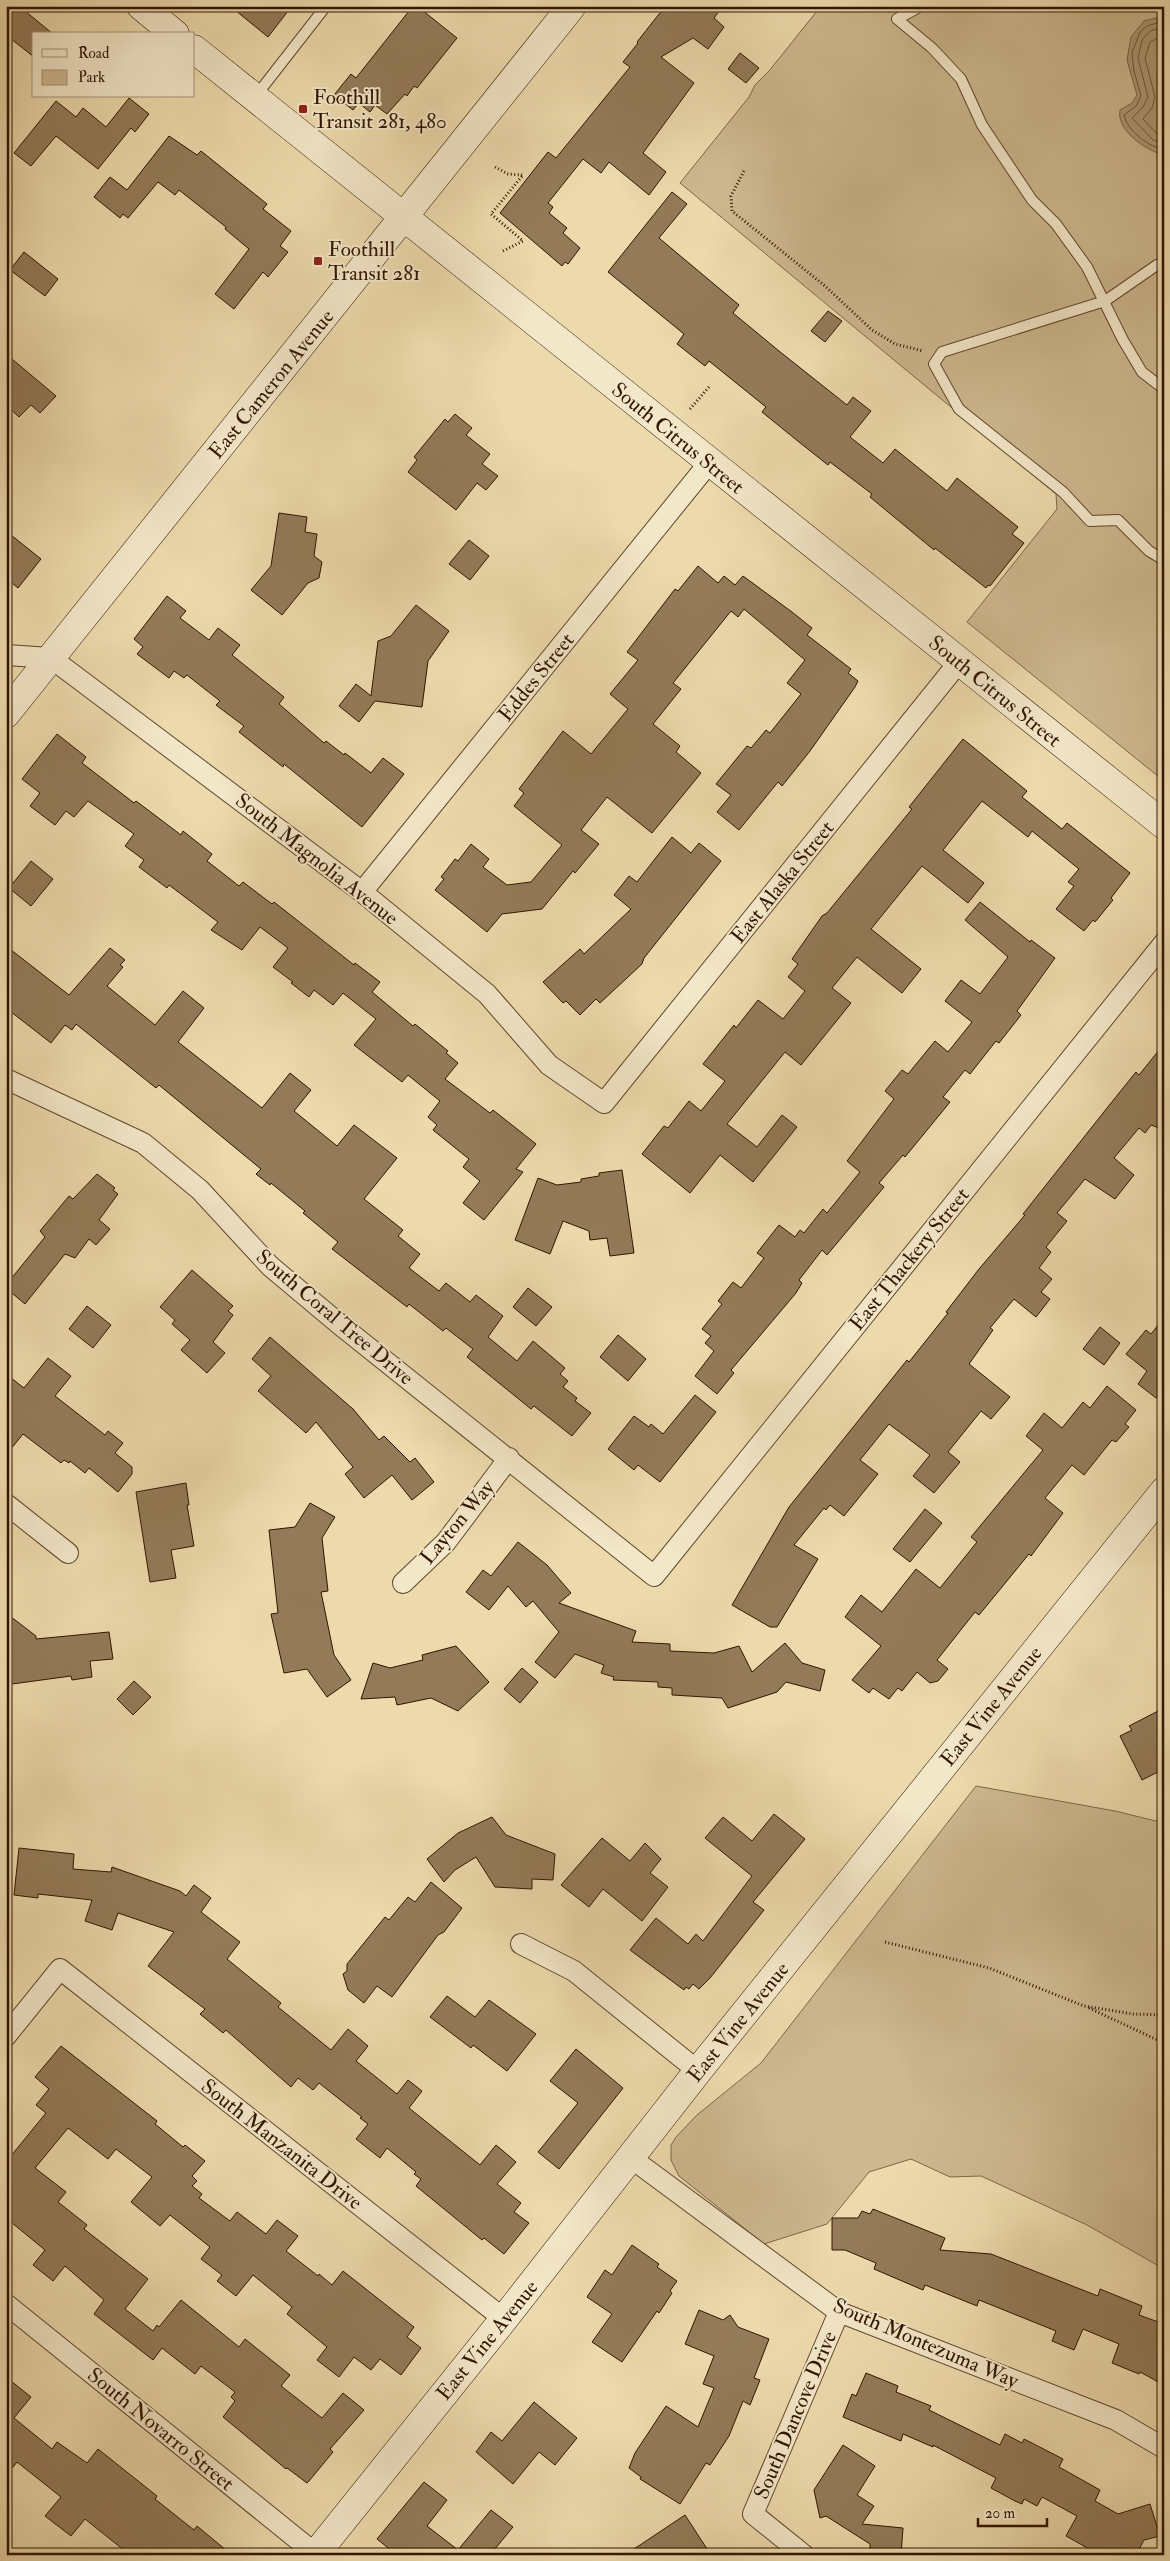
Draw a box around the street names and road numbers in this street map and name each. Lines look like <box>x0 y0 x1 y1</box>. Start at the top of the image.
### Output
street label: East Cameron Avenue <box>203 304 340 465</box>
street label: South Citrus Street <box>606 377 750 500</box>
street label: Eddes Street <box>492 627 581 727</box>
street label: South Citrus Street <box>923 630 1067 753</box>
street label: South Magnolia Avenue <box>230 787 404 932</box>
street label: East Alaska Street <box>725 815 840 949</box>
street label: East Thackery Street <box>843 1182 976 1336</box>
street label: South Coral Tree Drive <box>250 1243 419 1391</box>
street label: Layton Way <box>414 1474 501 1570</box>
street label: East Vine Avenue <box>935 1640 1048 1772</box>
street label: East Vine Avenue <box>682 1956 795 2088</box>
street label: South Manzanita Drive <box>196 2073 368 2216</box>
street label: East Vine Avenue <box>431 2274 544 2406</box>
street label: South Montezuma Way <box>829 2292 1023 2395</box>
street label: South Dancove Drive <box>748 2327 843 2503</box>
street label: South Novarro Street <box>82 2362 240 2497</box>

